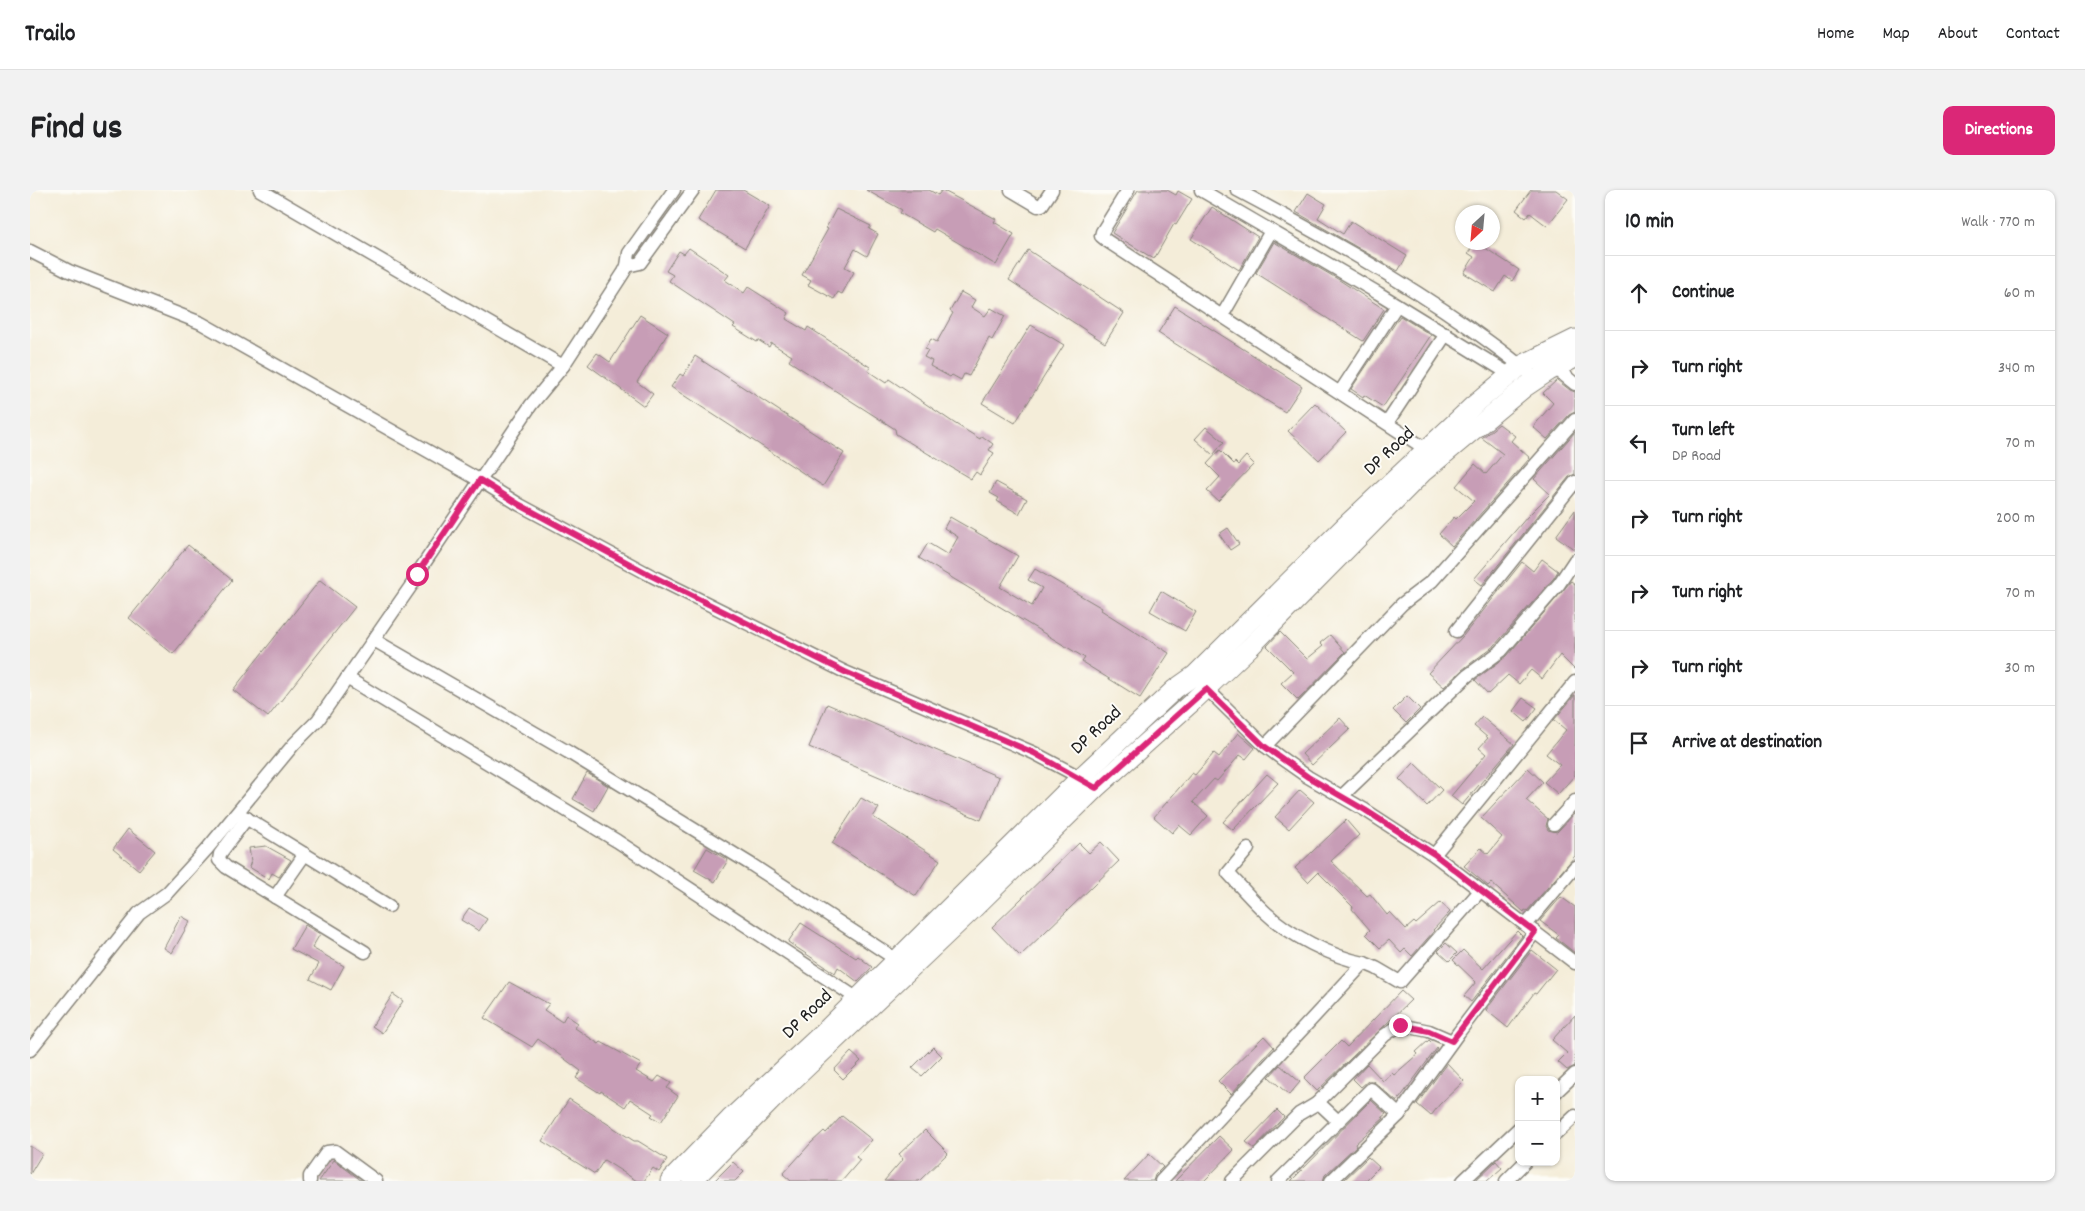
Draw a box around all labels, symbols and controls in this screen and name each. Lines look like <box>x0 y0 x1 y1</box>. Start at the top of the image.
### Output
text: Trailo <box>25 18 76 52</box>
text: Home <box>1817 22 1854 47</box>
text: Map <box>1882 22 1910 47</box>
text: About <box>1938 22 1978 47</box>
text: Contact <box>2006 22 2060 47</box>
text: Find us <box>30 105 122 155</box>
button: Directions <box>1943 106 2055 155</box>
north arrow <box>1455 205 1500 250</box>
text: 10 min <box>1625 208 1674 238</box>
text: Walk · 770 m <box>1961 211 2035 234</box>
icon: ahead <box>1625 279 1653 307</box>
text: Continue <box>1672 280 1734 307</box>
text: 60 m <box>2004 282 2035 305</box>
icon: right <box>1625 354 1653 382</box>
text: Turn right <box>1672 355 1743 382</box>
text: 340 m <box>1998 357 2035 380</box>
text: Turn left <box>1672 418 1735 445</box>
street label: DP Road <box>1358 421 1422 483</box>
icon: left <box>1625 429 1653 457</box>
text: 70 m <box>2005 432 2035 455</box>
text: DP Road <box>1672 445 1721 468</box>
icon: right <box>1625 504 1653 532</box>
text: Turn right <box>1672 505 1743 532</box>
text: 200 m <box>1996 507 2035 530</box>
route start <box>406 563 429 586</box>
icon: right <box>1625 579 1653 607</box>
text: Turn right <box>1672 580 1743 607</box>
text: 70 m <box>2005 582 2035 605</box>
icon: right <box>1625 654 1653 682</box>
text: Turn right <box>1672 655 1743 682</box>
text: 30 m <box>2005 657 2035 680</box>
street label: DP Road <box>1065 700 1129 762</box>
icon: arrive <box>1625 729 1653 757</box>
text: Arrive at destination <box>1672 730 1822 757</box>
street label: DP Road <box>776 984 840 1046</box>
route end <box>1389 1014 1412 1037</box>
map controls <box>1515 1076 1560 1166</box>
button: + <box>1515 1076 1560 1121</box>
button: − <box>1515 1121 1560 1166</box>

